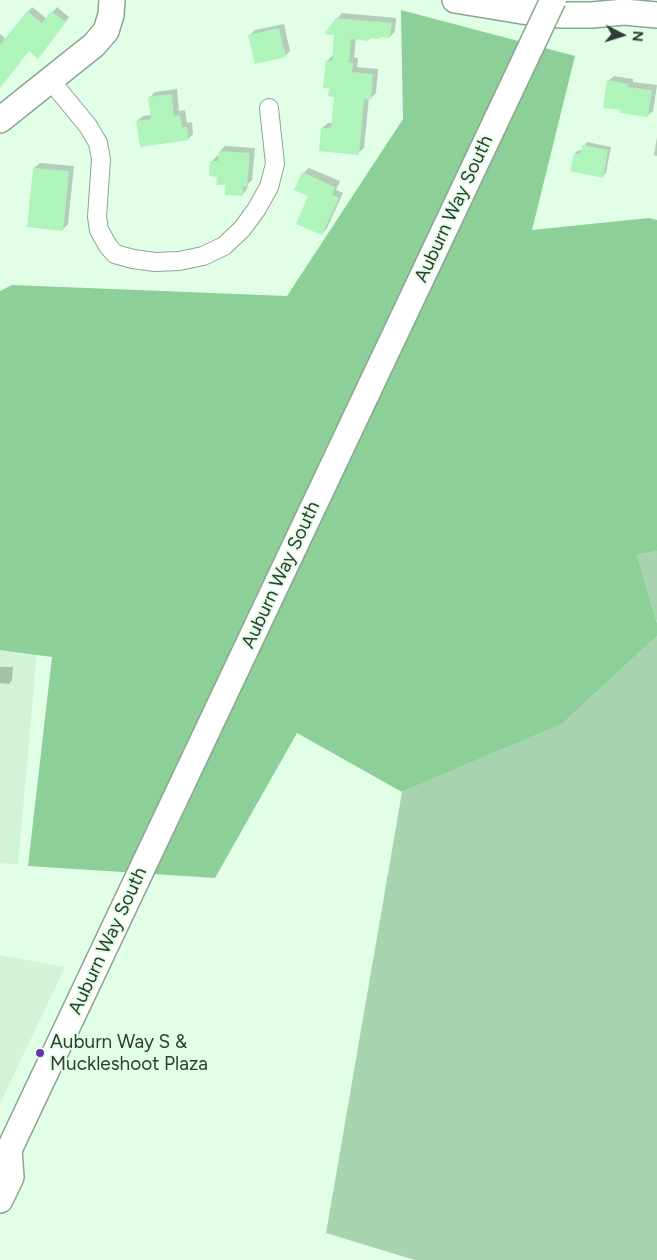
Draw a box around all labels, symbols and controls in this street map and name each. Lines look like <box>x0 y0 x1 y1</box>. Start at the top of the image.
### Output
north arrow <box>597 10 647 60</box>
text: N <box>629 30 646 42</box>
street label: Auburn Way South <box>410 132 498 286</box>
street label: Auburn Way South <box>237 498 325 652</box>
street label: Auburn Way South <box>64 864 152 1018</box>
place label: Auburn Way S & Muckleshoot Plaza <box>50 1031 208 1075</box>
marker: Auburn Way S & Muckleshoot Plaza <box>34 1047 46 1059</box>

